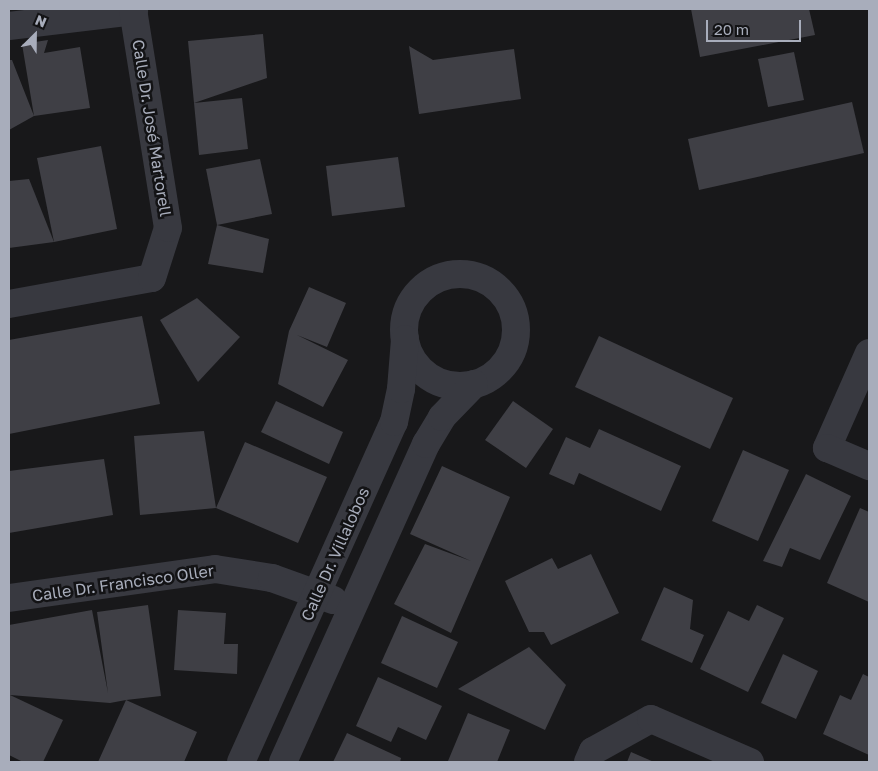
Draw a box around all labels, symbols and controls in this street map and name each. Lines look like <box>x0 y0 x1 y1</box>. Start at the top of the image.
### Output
north arrow <box>10 10 60 60</box>
scale bar <box>708 10 803 42</box>
text: N <box>33 11 49 31</box>
text: 20 m <box>714 20 749 38</box>
street label: Calle Dr. José Martorell <box>129 38 175 218</box>
street label: Calle Dr. Villalobos <box>297 484 373 624</box>
street label: Calle Dr. Francisco Oller <box>31 561 215 605</box>

